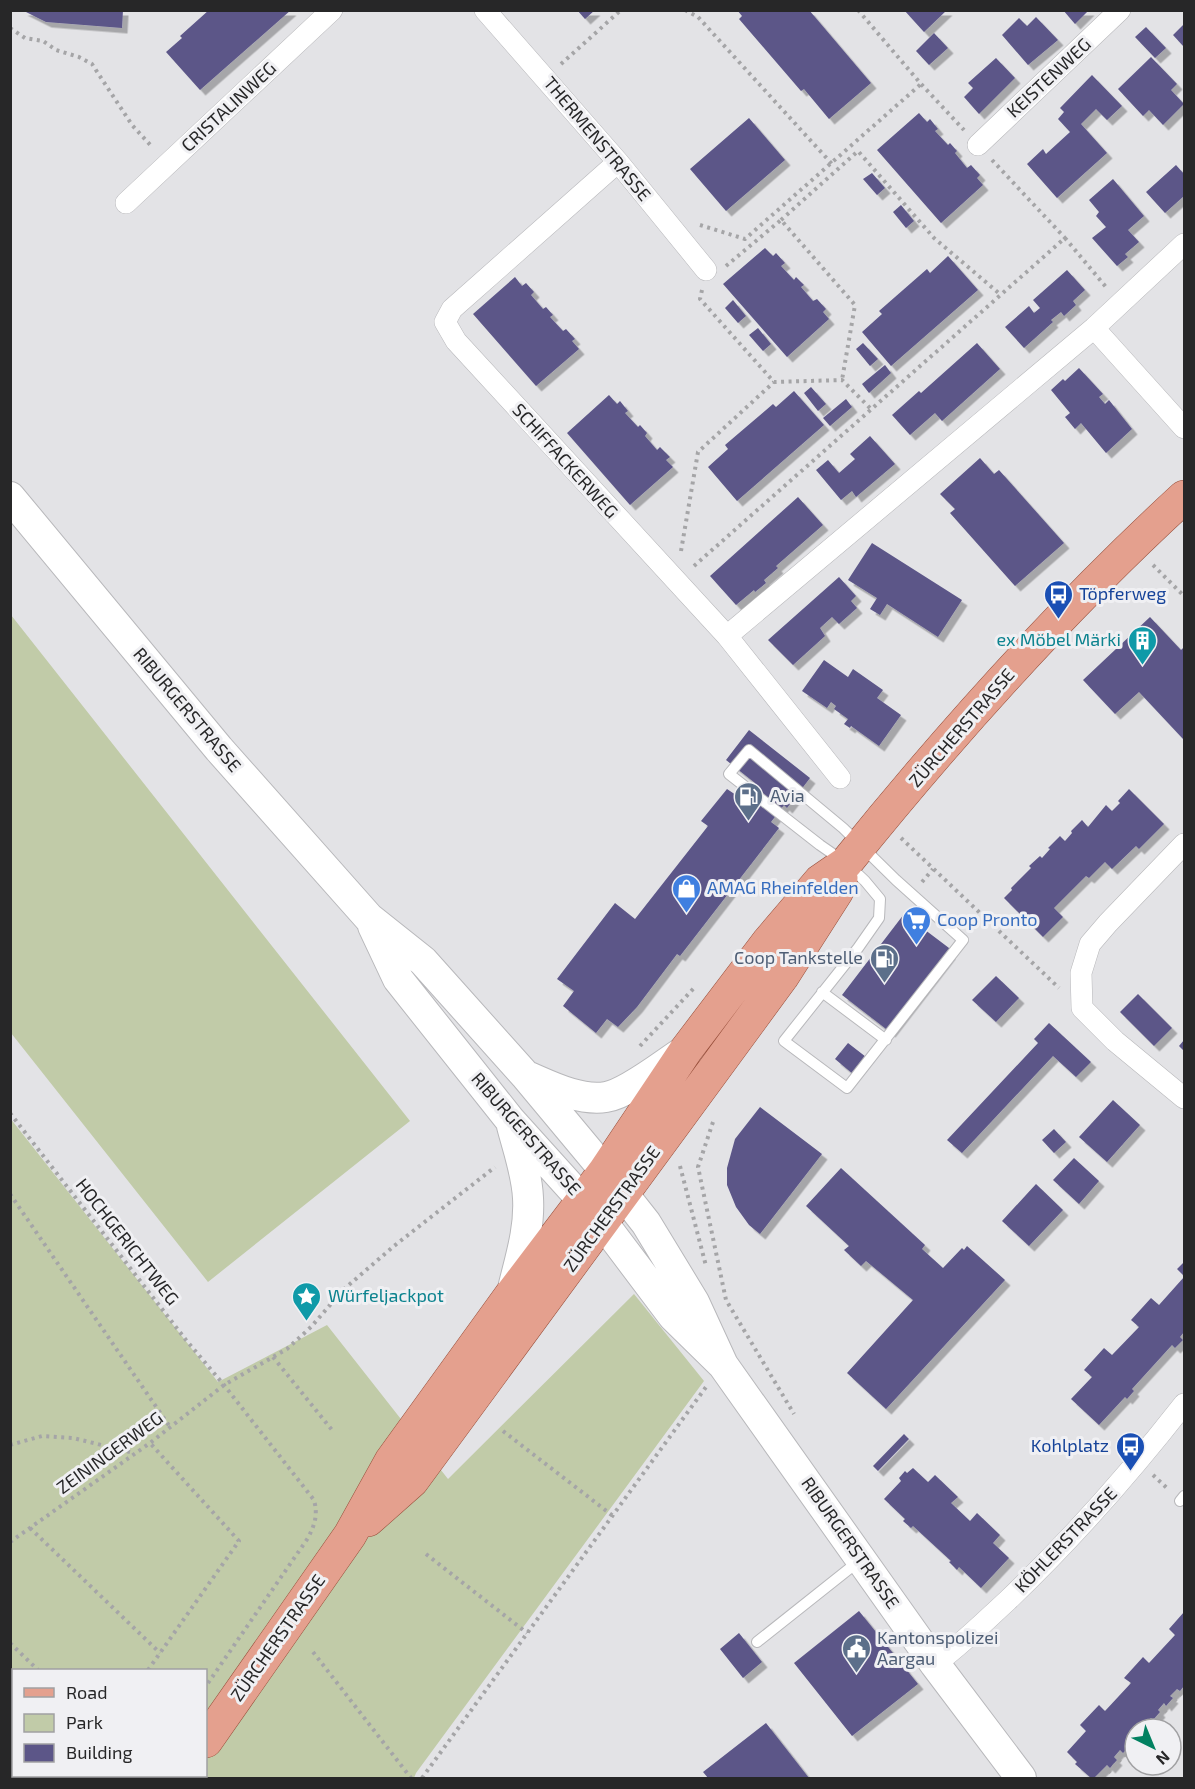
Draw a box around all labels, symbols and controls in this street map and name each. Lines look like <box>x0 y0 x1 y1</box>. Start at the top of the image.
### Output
street label: KEISTENWEG <box>1002 33 1095 122</box>
street label: CRISTALINWEG <box>176 57 280 156</box>
street label: THERMENSTRASSE <box>539 72 656 205</box>
street label: SCHIFFACKERWEG <box>508 398 623 522</box>
bus stop icon: Töpferweg <box>1042 578 1074 620</box>
place label: Töpferweg <box>1079 582 1166 604</box>
building icon: ex Möbel Märki <box>1126 624 1158 666</box>
place label: ex Möbel Märki <box>996 628 1121 650</box>
street label: RIBURGERSTRASSE <box>129 643 246 776</box>
street label: ZÜRCHERSTRASSE <box>904 664 1019 791</box>
fuel station icon: Avia <box>733 780 765 822</box>
place label: Avia <box>770 784 805 806</box>
shop icon: AMAG Rheinfelden <box>670 872 702 914</box>
place label: AMAG Rheinfelden <box>707 876 859 898</box>
supermarket icon: Coop Pronto <box>900 904 932 946</box>
place label: Coop Pronto <box>937 908 1038 930</box>
fuel station icon: Coop Tankstelle <box>868 942 900 984</box>
place label: Coop Tankstelle <box>734 946 863 968</box>
street label: RIBURGERSTRASSE <box>467 1067 586 1199</box>
street label: ZÜRCHERSTRASSE <box>558 1141 664 1276</box>
street label: HOCHGERICHTWEG <box>72 1174 184 1309</box>
place icon: Würfeljackpot <box>291 1280 323 1322</box>
place label: Würfeljackpot <box>328 1284 444 1306</box>
street label: ZEININGERWEG <box>52 1406 167 1498</box>
bus stop icon: Kohlplatz <box>1114 1430 1146 1472</box>
place label: Kohlplatz <box>1031 1434 1109 1456</box>
street label: RIBURGERSTRASSE <box>797 1472 905 1613</box>
street label: KÖHLERSTRASSE <box>1009 1482 1121 1597</box>
street label: ZÜRCHERSTRASSE <box>225 1570 329 1705</box>
place label: Kantonspolizei Aargau <box>877 1626 998 1669</box>
public building icon: Kantonspolizei Aargau <box>840 1632 872 1674</box>
legend <box>12 1669 207 1777</box>
text: Road <box>66 1681 107 1703</box>
text: Park <box>66 1711 103 1733</box>
north arrow <box>1123 1717 1183 1777</box>
text: Building <box>66 1741 133 1763</box>
text: N <box>1153 1747 1174 1769</box>

